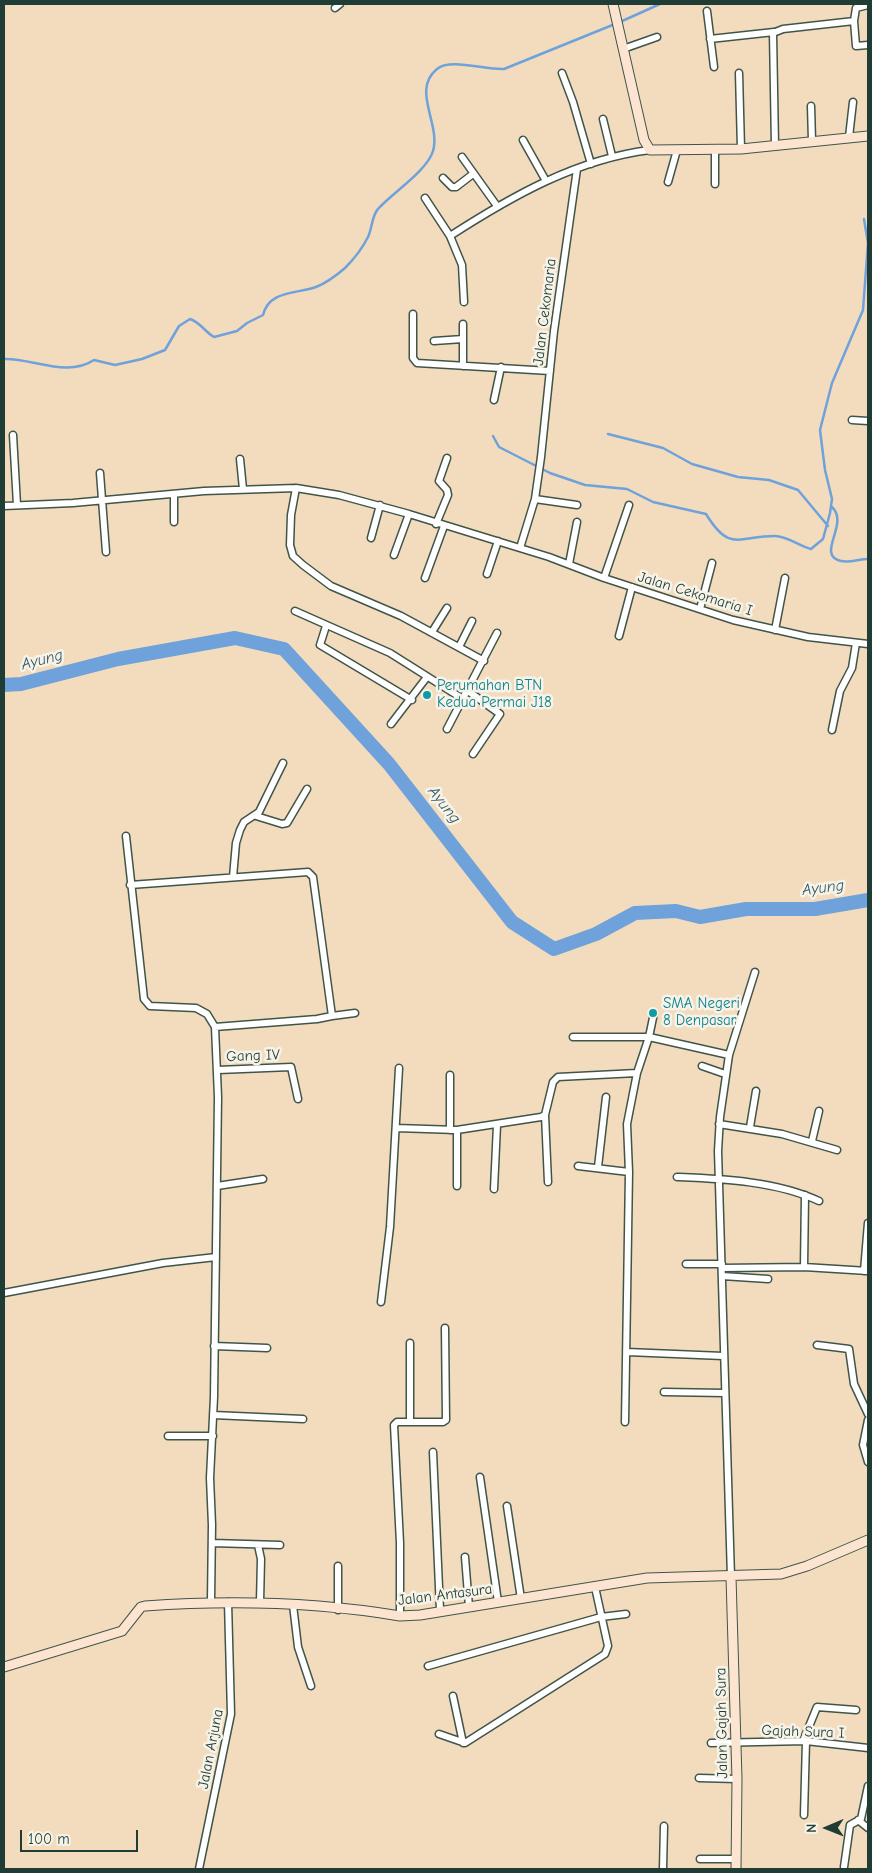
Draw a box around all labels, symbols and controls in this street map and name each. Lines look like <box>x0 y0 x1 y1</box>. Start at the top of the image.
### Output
street label: Jalan Cekomaria <box>529 257 561 367</box>
street label: Jalan Cekomaria I <box>636 568 754 620</box>
water label: Ayung <box>19 646 65 674</box>
place label: Perumahan BTN Kedua Permai J18 <box>437 677 552 712</box>
marker: Perumahan BTN Kedua Permai J18 <box>421 689 433 701</box>
water label: Ayung <box>423 783 465 827</box>
water label: Ayung <box>801 876 845 900</box>
place label: SMA Negeri 8 Denpasar <box>663 995 740 1030</box>
marker: SMA Negeri 8 Denpasar <box>647 1007 659 1019</box>
street label: Gang IV <box>226 1046 280 1066</box>
street label: Jalan Antasura <box>397 1580 493 1610</box>
street label: Jalan Gajah Sura <box>712 1667 732 1779</box>
street label: Jalan Arjuna <box>194 1708 228 1790</box>
street label: Gajah Sura I <box>761 1722 845 1742</box>
north arrow <box>802 1803 852 1853</box>
scale bar <box>22 1820 140 1852</box>
text: N <box>803 1824 820 1833</box>
text: 100 m <box>28 1830 70 1848</box>

